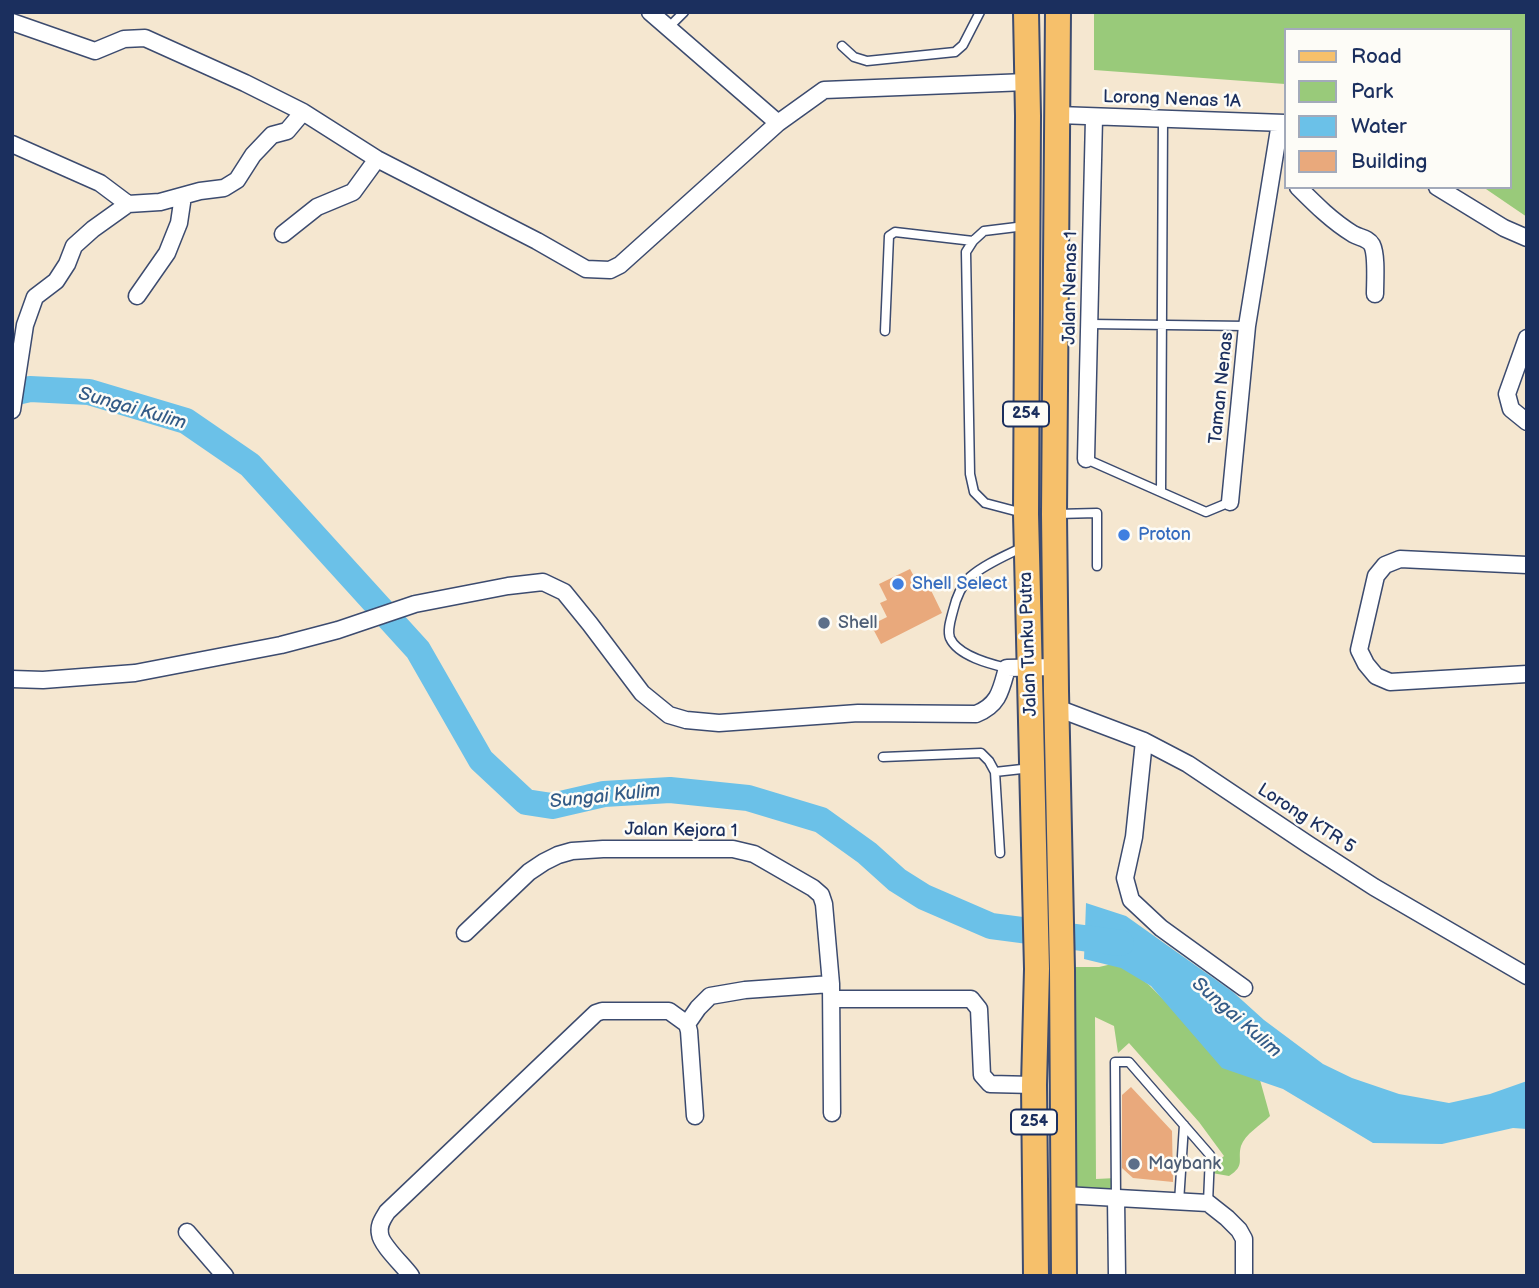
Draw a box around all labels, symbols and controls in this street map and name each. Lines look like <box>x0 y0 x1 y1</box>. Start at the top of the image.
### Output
legend <box>1284 28 1511 189</box>
text: Road <box>1351 44 1402 69</box>
text: Park <box>1351 79 1393 104</box>
street label: Lorong Nenas 1A <box>1103 87 1241 113</box>
text: Water <box>1351 114 1407 139</box>
text: Building <box>1351 149 1427 174</box>
street label: Jalan Nenas 1 <box>1059 231 1083 345</box>
street label: Taman Nenas <box>1205 331 1239 445</box>
water label: Sungai Kulim <box>75 383 189 435</box>
road number: 254 <box>1003 402 1049 426</box>
place label: Proton <box>1138 524 1191 546</box>
marker: Proton <box>1116 527 1132 543</box>
street label: Jalan Tunku Putra <box>1016 571 1042 717</box>
place label: Shell Select <box>912 573 1008 595</box>
marker: Shell Select <box>890 576 906 592</box>
place label: Shell <box>838 612 878 634</box>
marker: Shell <box>816 615 832 631</box>
street label: Lorong KTR 5 <box>1253 779 1359 859</box>
water label: Sungai Kulim <box>549 780 661 814</box>
street label: Jalan Kejora 1 <box>624 819 738 843</box>
water label: Sungai Kulim <box>1187 973 1285 1063</box>
road number: 254 <box>1011 1110 1057 1134</box>
place label: Maybank <box>1148 1153 1221 1175</box>
marker: Maybank <box>1126 1156 1142 1172</box>

